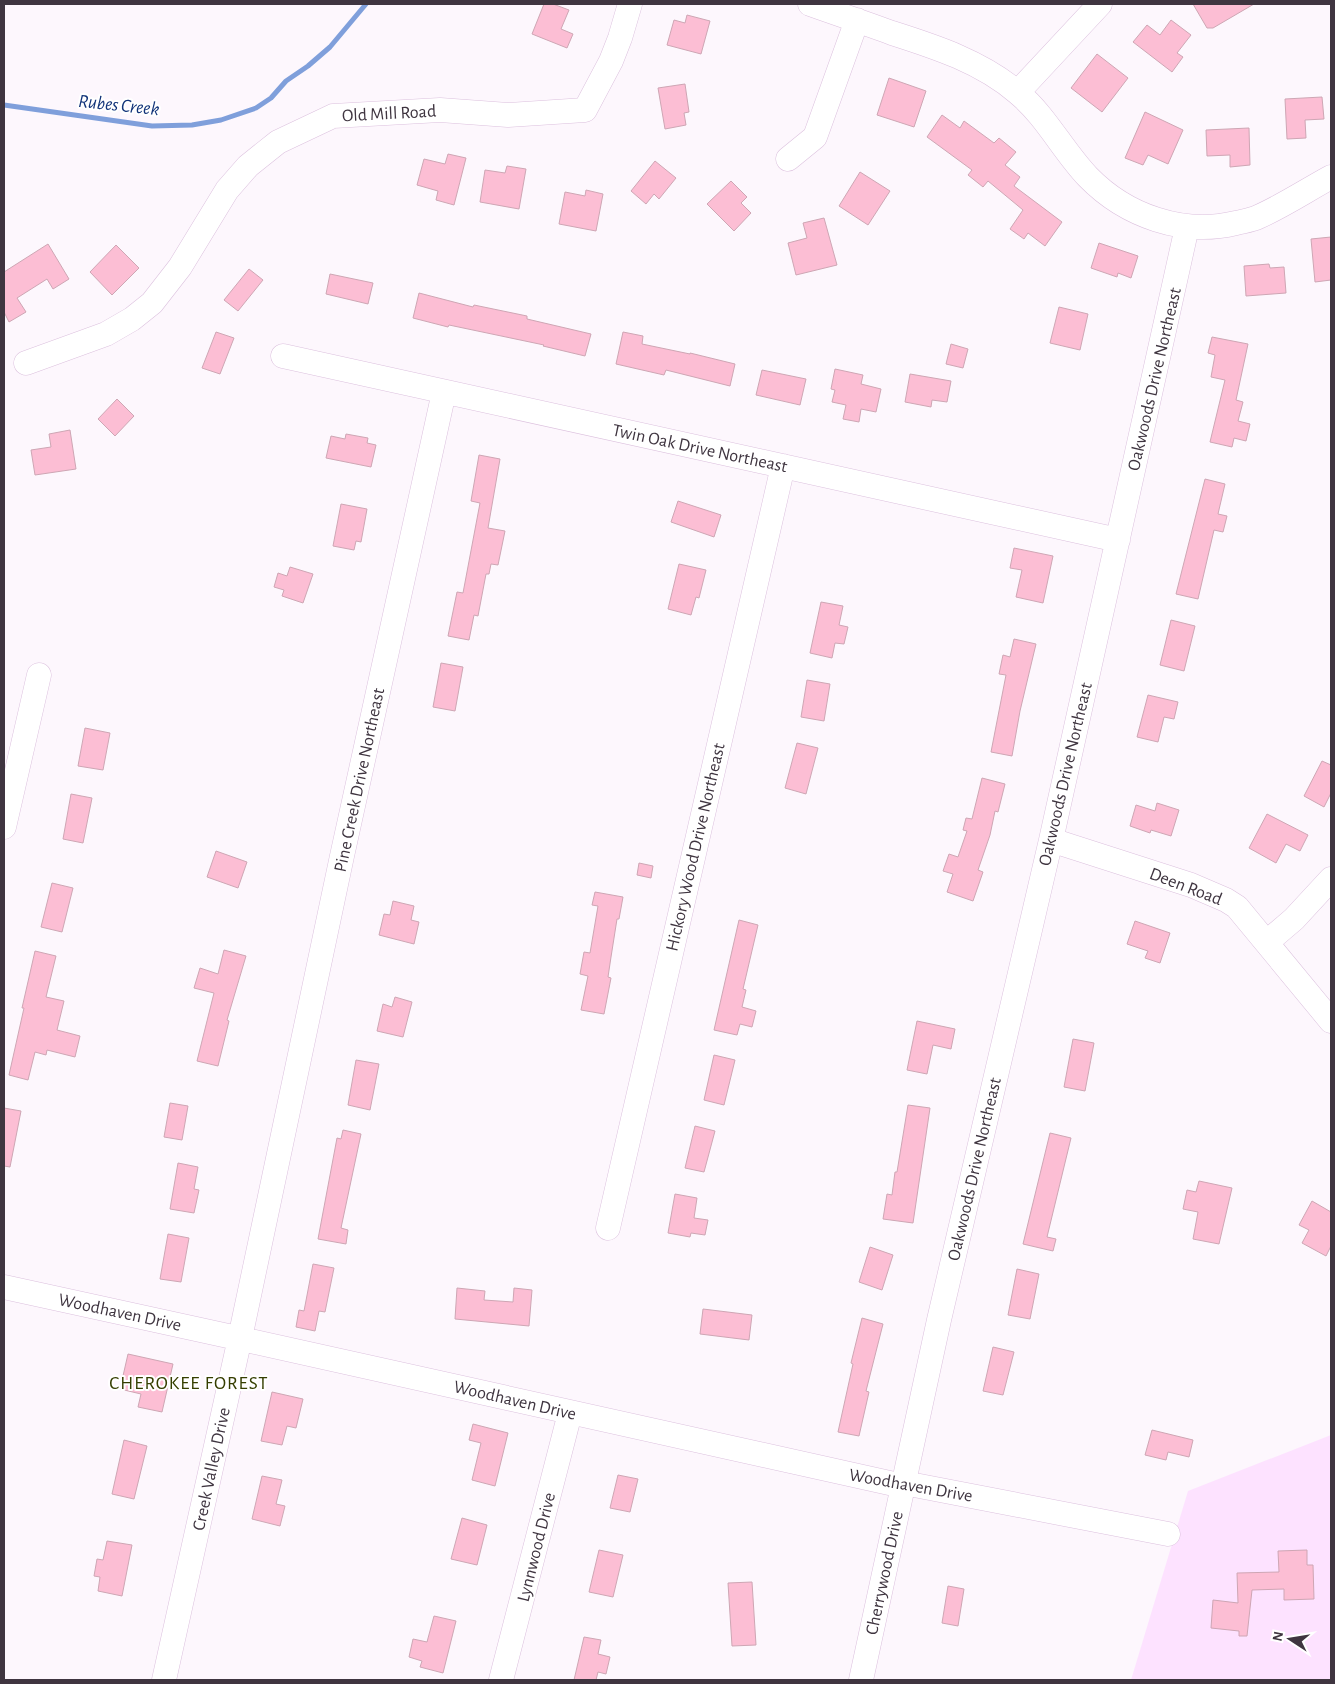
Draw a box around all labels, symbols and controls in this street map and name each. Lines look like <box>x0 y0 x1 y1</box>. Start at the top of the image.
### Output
water label: Rubes Creek <box>77 92 161 119</box>
street label: Old Mill Road <box>341 103 437 125</box>
street label: Oakwoods Drive Northeast <box>1125 286 1185 473</box>
street label: Twin Oak Drive Northeast <box>611 422 789 476</box>
street label: Oakwoods Drive Northeast <box>1036 681 1096 868</box>
street label: Pine Creek Drive Northeast <box>332 686 388 874</box>
street label: Hickory Wood Drive Northeast <box>663 741 729 953</box>
street label: Deen Road <box>1147 865 1224 909</box>
street label: Oakwoods Drive Northeast <box>945 1076 1005 1263</box>
street label: Woodhaven Drive <box>57 1291 183 1335</box>
district label: CHEROKEE FOREST <box>109 1374 269 1393</box>
street label: Woodhaven Drive <box>452 1378 578 1424</box>
street label: Creek Valley Drive <box>190 1406 234 1532</box>
street label: Woodhaven Drive <box>848 1466 974 1506</box>
street label: Lynnwood Drive <box>515 1491 559 1604</box>
street label: Cherrywood Drive <box>863 1510 907 1637</box>
north arrow <box>1265 1614 1315 1664</box>
text: N <box>1270 1630 1286 1643</box>

